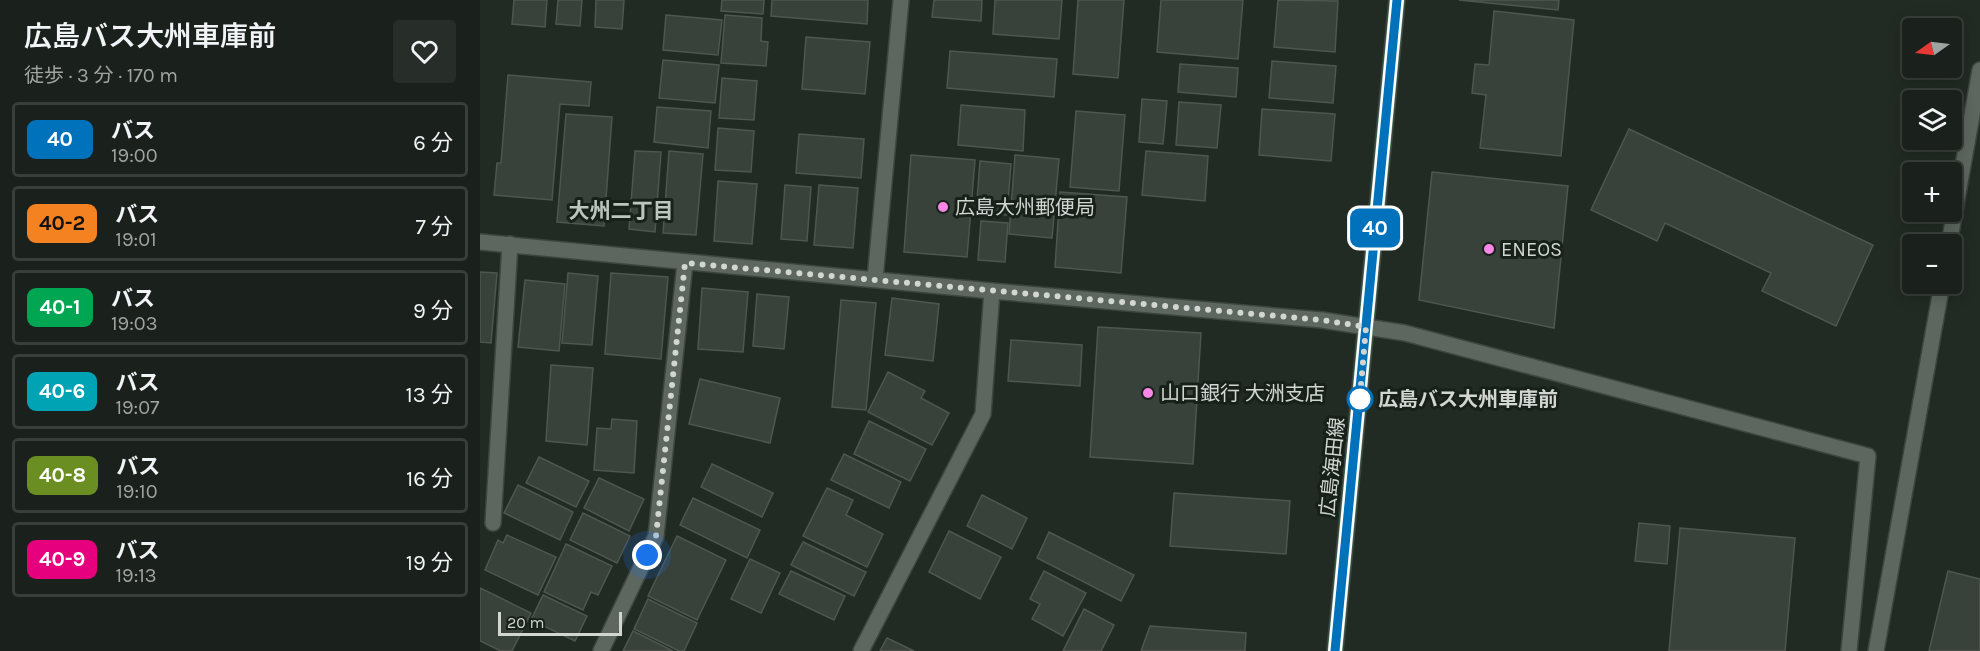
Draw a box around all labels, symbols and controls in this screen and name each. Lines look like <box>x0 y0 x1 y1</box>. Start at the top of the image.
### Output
north arrow <box>1902 18 1962 78</box>
map controls <box>1902 18 1962 294</box>
text: 広島バス大州車庫前 <box>24 20 276 53</box>
button: heart <box>393 20 456 83</box>
text: 徒歩 · 3 分 · 170 m <box>24 64 178 87</box>
button: layers <box>1902 90 1962 150</box>
text: バス <box>111 118 155 144</box>
text: 40 <box>47 127 73 151</box>
text: 6 分 <box>413 130 453 156</box>
text: 19:00 <box>111 144 158 167</box>
button: + <box>1902 162 1962 222</box>
place label: 広島大州郵便局 <box>955 196 1095 219</box>
district label: 大州二丁目 <box>569 199 674 223</box>
marker: 広島大州郵便局 <box>936 200 950 214</box>
text: バス <box>115 202 159 228</box>
line badge: 40 <box>1348 208 1402 248</box>
text: 40-2 <box>39 211 85 235</box>
text: 7 分 <box>415 214 453 240</box>
text: 40 <box>1362 216 1388 240</box>
text: 19:01 <box>115 228 157 251</box>
button: − <box>1902 234 1962 294</box>
place label: ENEOS <box>1501 238 1562 261</box>
marker: ENEOS <box>1482 242 1496 256</box>
text: バス <box>111 286 155 312</box>
text: 40-1 <box>39 295 81 319</box>
text: 9 分 <box>413 298 453 324</box>
text: 19:03 <box>111 312 158 335</box>
text: バス <box>115 370 159 396</box>
text: 40-6 <box>39 379 85 403</box>
text: 13 分 <box>406 382 453 408</box>
place label: 山口銀行 大洲支店 <box>1160 382 1325 405</box>
marker: 山口銀行 大洲支店 <box>1141 386 1155 400</box>
marker: 広島バス大州車庫前 <box>1347 386 1373 412</box>
place label: 広島バス大州車庫前 <box>1378 388 1558 411</box>
text: 19:07 <box>115 396 159 419</box>
street label: 広島海田線 <box>1316 416 1349 518</box>
text: バス <box>116 454 160 480</box>
text: 40-8 <box>39 463 86 487</box>
text: 16 分 <box>406 466 453 492</box>
text: 19:10 <box>116 480 158 503</box>
text: バス <box>115 538 159 564</box>
your location <box>632 540 662 570</box>
text: 40-9 <box>39 547 85 571</box>
text: 19 分 <box>406 550 453 576</box>
text: 19:13 <box>115 564 157 587</box>
scale bar <box>498 609 622 636</box>
text: 20 m <box>507 613 545 632</box>

